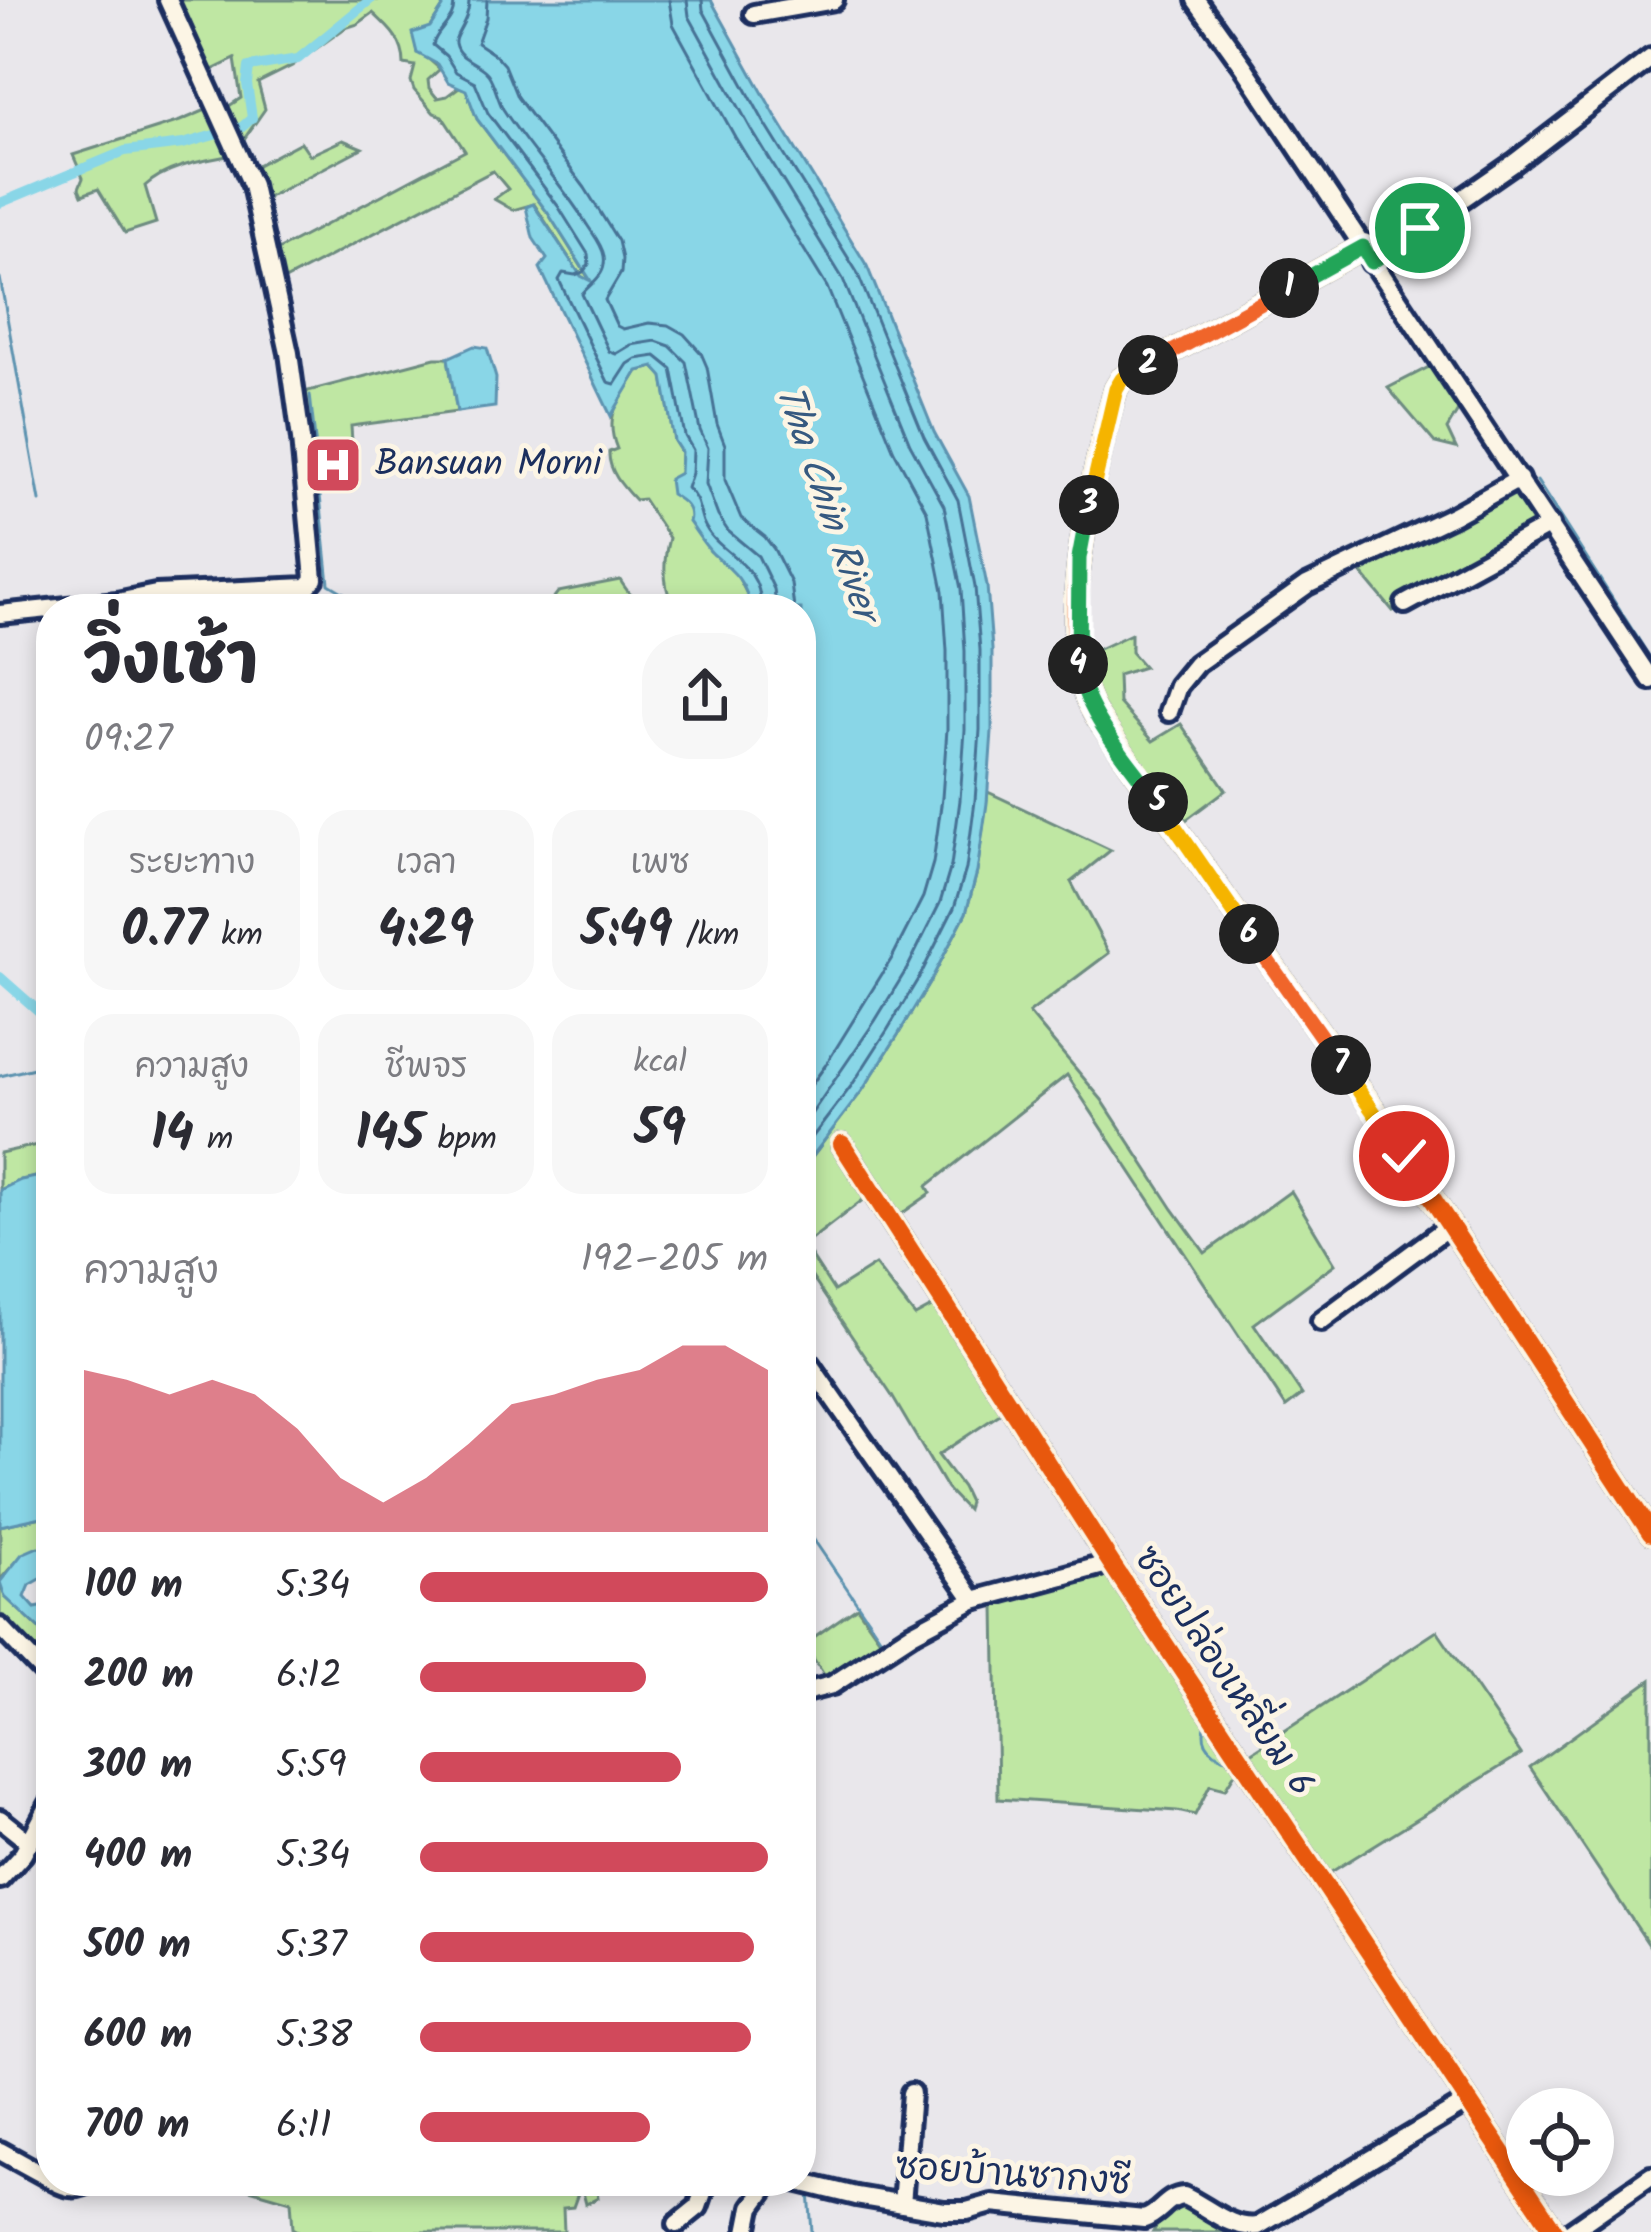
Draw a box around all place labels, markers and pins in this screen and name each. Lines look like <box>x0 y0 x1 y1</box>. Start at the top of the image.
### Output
pin <box>1369 177 1471 279</box>
pin: 1 <box>1259 258 1319 318</box>
pin: 2 <box>1118 335 1178 395</box>
hospital icon: Bansuan Morni <box>302 434 364 496</box>
place label: Bansuan Morni <box>375 437 603 494</box>
pin: 3 <box>1059 475 1119 535</box>
pin: 4 <box>1048 634 1108 694</box>
pin: 5 <box>1128 772 1188 832</box>
pin: 6 <box>1219 904 1279 964</box>
pin: 7 <box>1311 1035 1371 1095</box>
pin <box>1353 1105 1455 1207</box>

